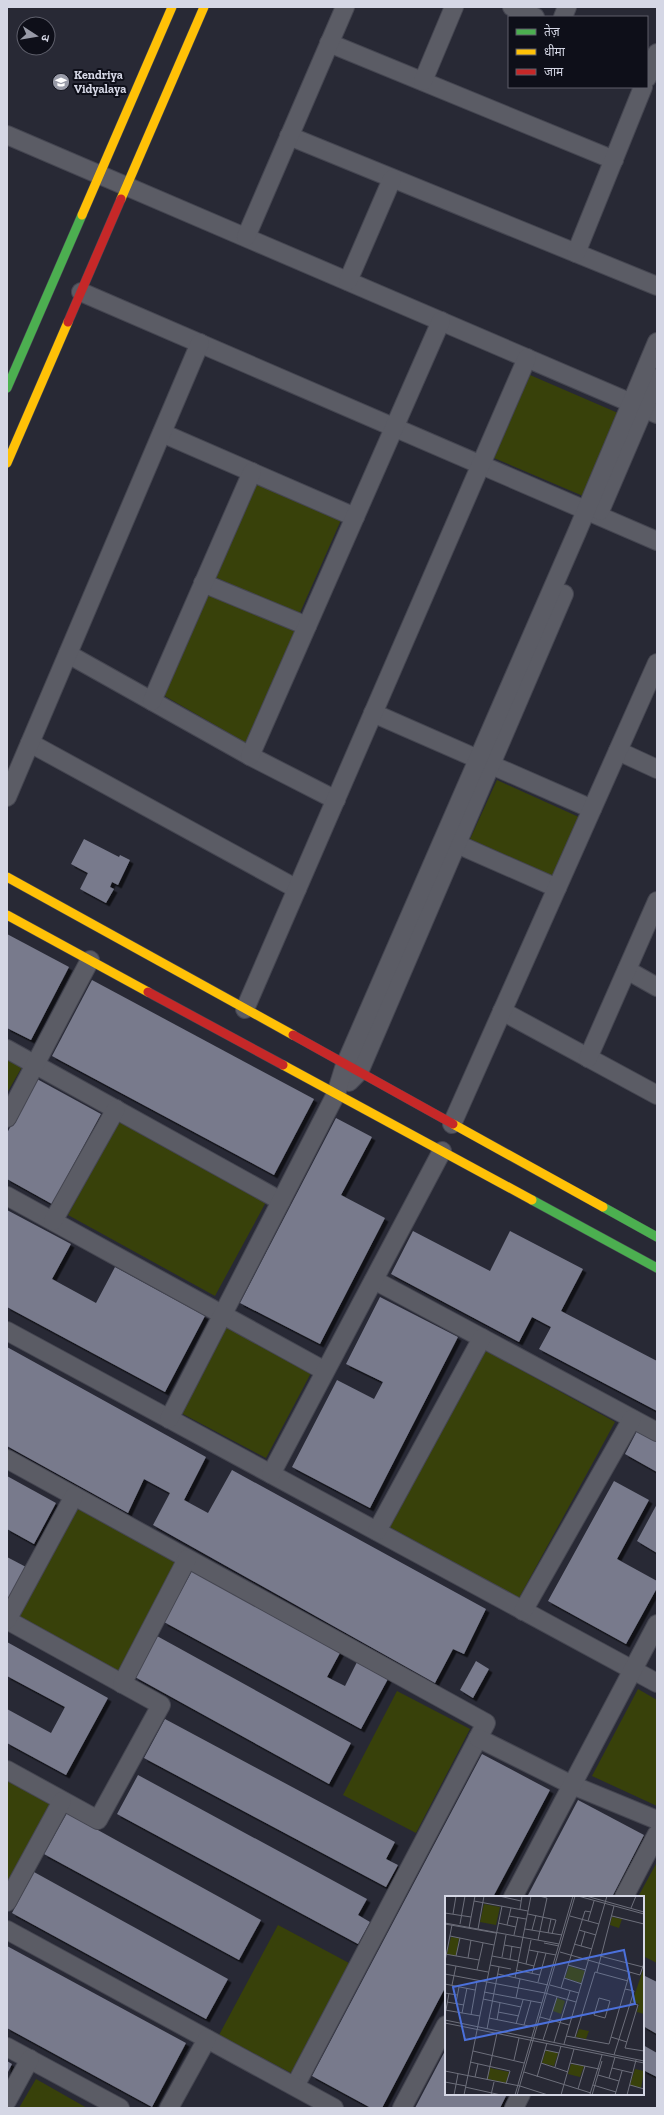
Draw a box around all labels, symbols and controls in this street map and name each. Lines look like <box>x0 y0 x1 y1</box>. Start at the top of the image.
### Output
north arrow <box>16 16 56 56</box>
legend <box>508 16 648 88</box>
text: तेज़ <box>544 24 561 39</box>
text: उ <box>38 33 52 43</box>
text: धीमा <box>544 44 566 59</box>
text: जाम <box>544 65 564 79</box>
place label: Kendriya Vidyalaya <box>74 68 126 96</box>
school or university icon: Kendriya Vidyalaya <box>51 72 71 92</box>
inset map <box>445 1896 644 2095</box>

